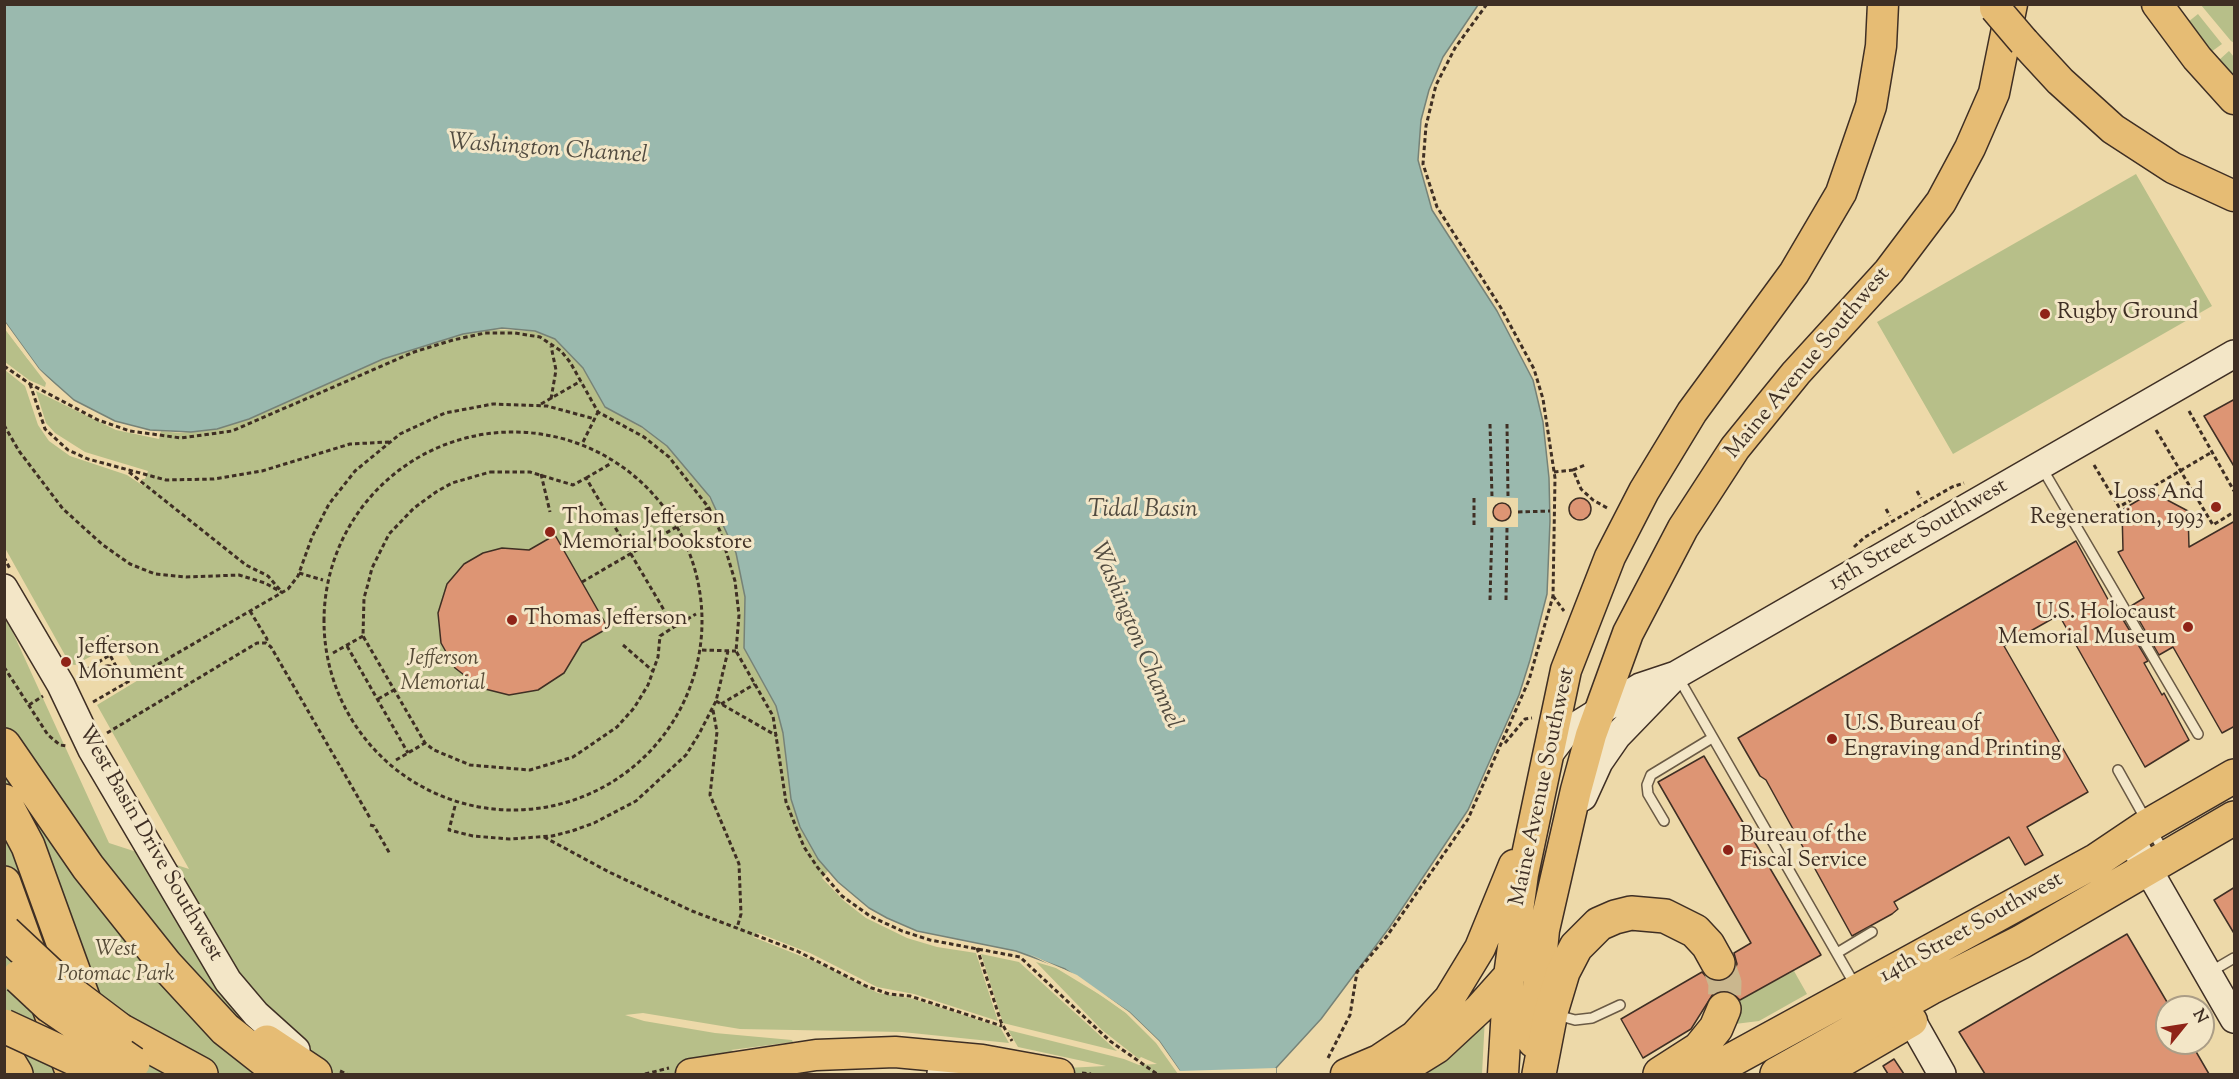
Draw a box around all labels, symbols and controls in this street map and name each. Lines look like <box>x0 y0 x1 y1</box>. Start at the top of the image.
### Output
water label: Washington Channel <box>447 130 649 172</box>
street label: Maine Avenue Southwest <box>1721 263 1897 465</box>
place label: Rugby Ground <box>2057 301 2199 327</box>
marker: Rugby Ground <box>2038 307 2052 321</box>
street label: 15th Street Southwest <box>1825 474 2013 598</box>
place label: Loss And Regeneration, 1993 <box>2030 481 2204 532</box>
water label: Tidal Basin <box>1088 498 1198 526</box>
marker: Loss And Regeneration, 1993 <box>2209 500 2223 514</box>
place label: Thomas Jefferson Memorial bookstore <box>562 506 752 558</box>
marker: Thomas Jefferson Memorial bookstore <box>543 525 557 539</box>
water label: Washington Channel <box>1082 538 1186 734</box>
place label: U.S. Holocaust Memorial Museum <box>1998 601 2176 652</box>
place label: Thomas Jefferson <box>524 607 688 633</box>
marker: Thomas Jefferson <box>505 613 519 627</box>
marker: U.S. Holocaust Memorial Museum <box>2181 620 2195 634</box>
place label: Jefferson Monument <box>78 636 184 688</box>
park label: Jefferson Memorial <box>400 647 486 698</box>
marker: Jefferson Monument <box>59 655 73 669</box>
street label: Maine Avenue Southwest <box>1506 666 1582 908</box>
place label: U.S. Bureau of Engraving and Printing <box>1844 713 2062 764</box>
street label: West Basin Drive Southwest <box>71 721 227 967</box>
marker: U.S. Bureau of Engraving and Printing <box>1825 732 1839 746</box>
place label: Bureau of the Fiscal Service <box>1740 824 1867 876</box>
marker: Bureau of the Fiscal Service <box>1721 843 1735 857</box>
street label: 14th Street Southwest <box>1876 868 2068 990</box>
park label: West Potomac Park <box>57 938 175 990</box>
north arrow <box>2155 995 2215 1055</box>
text: N <box>2186 1005 2212 1028</box>

